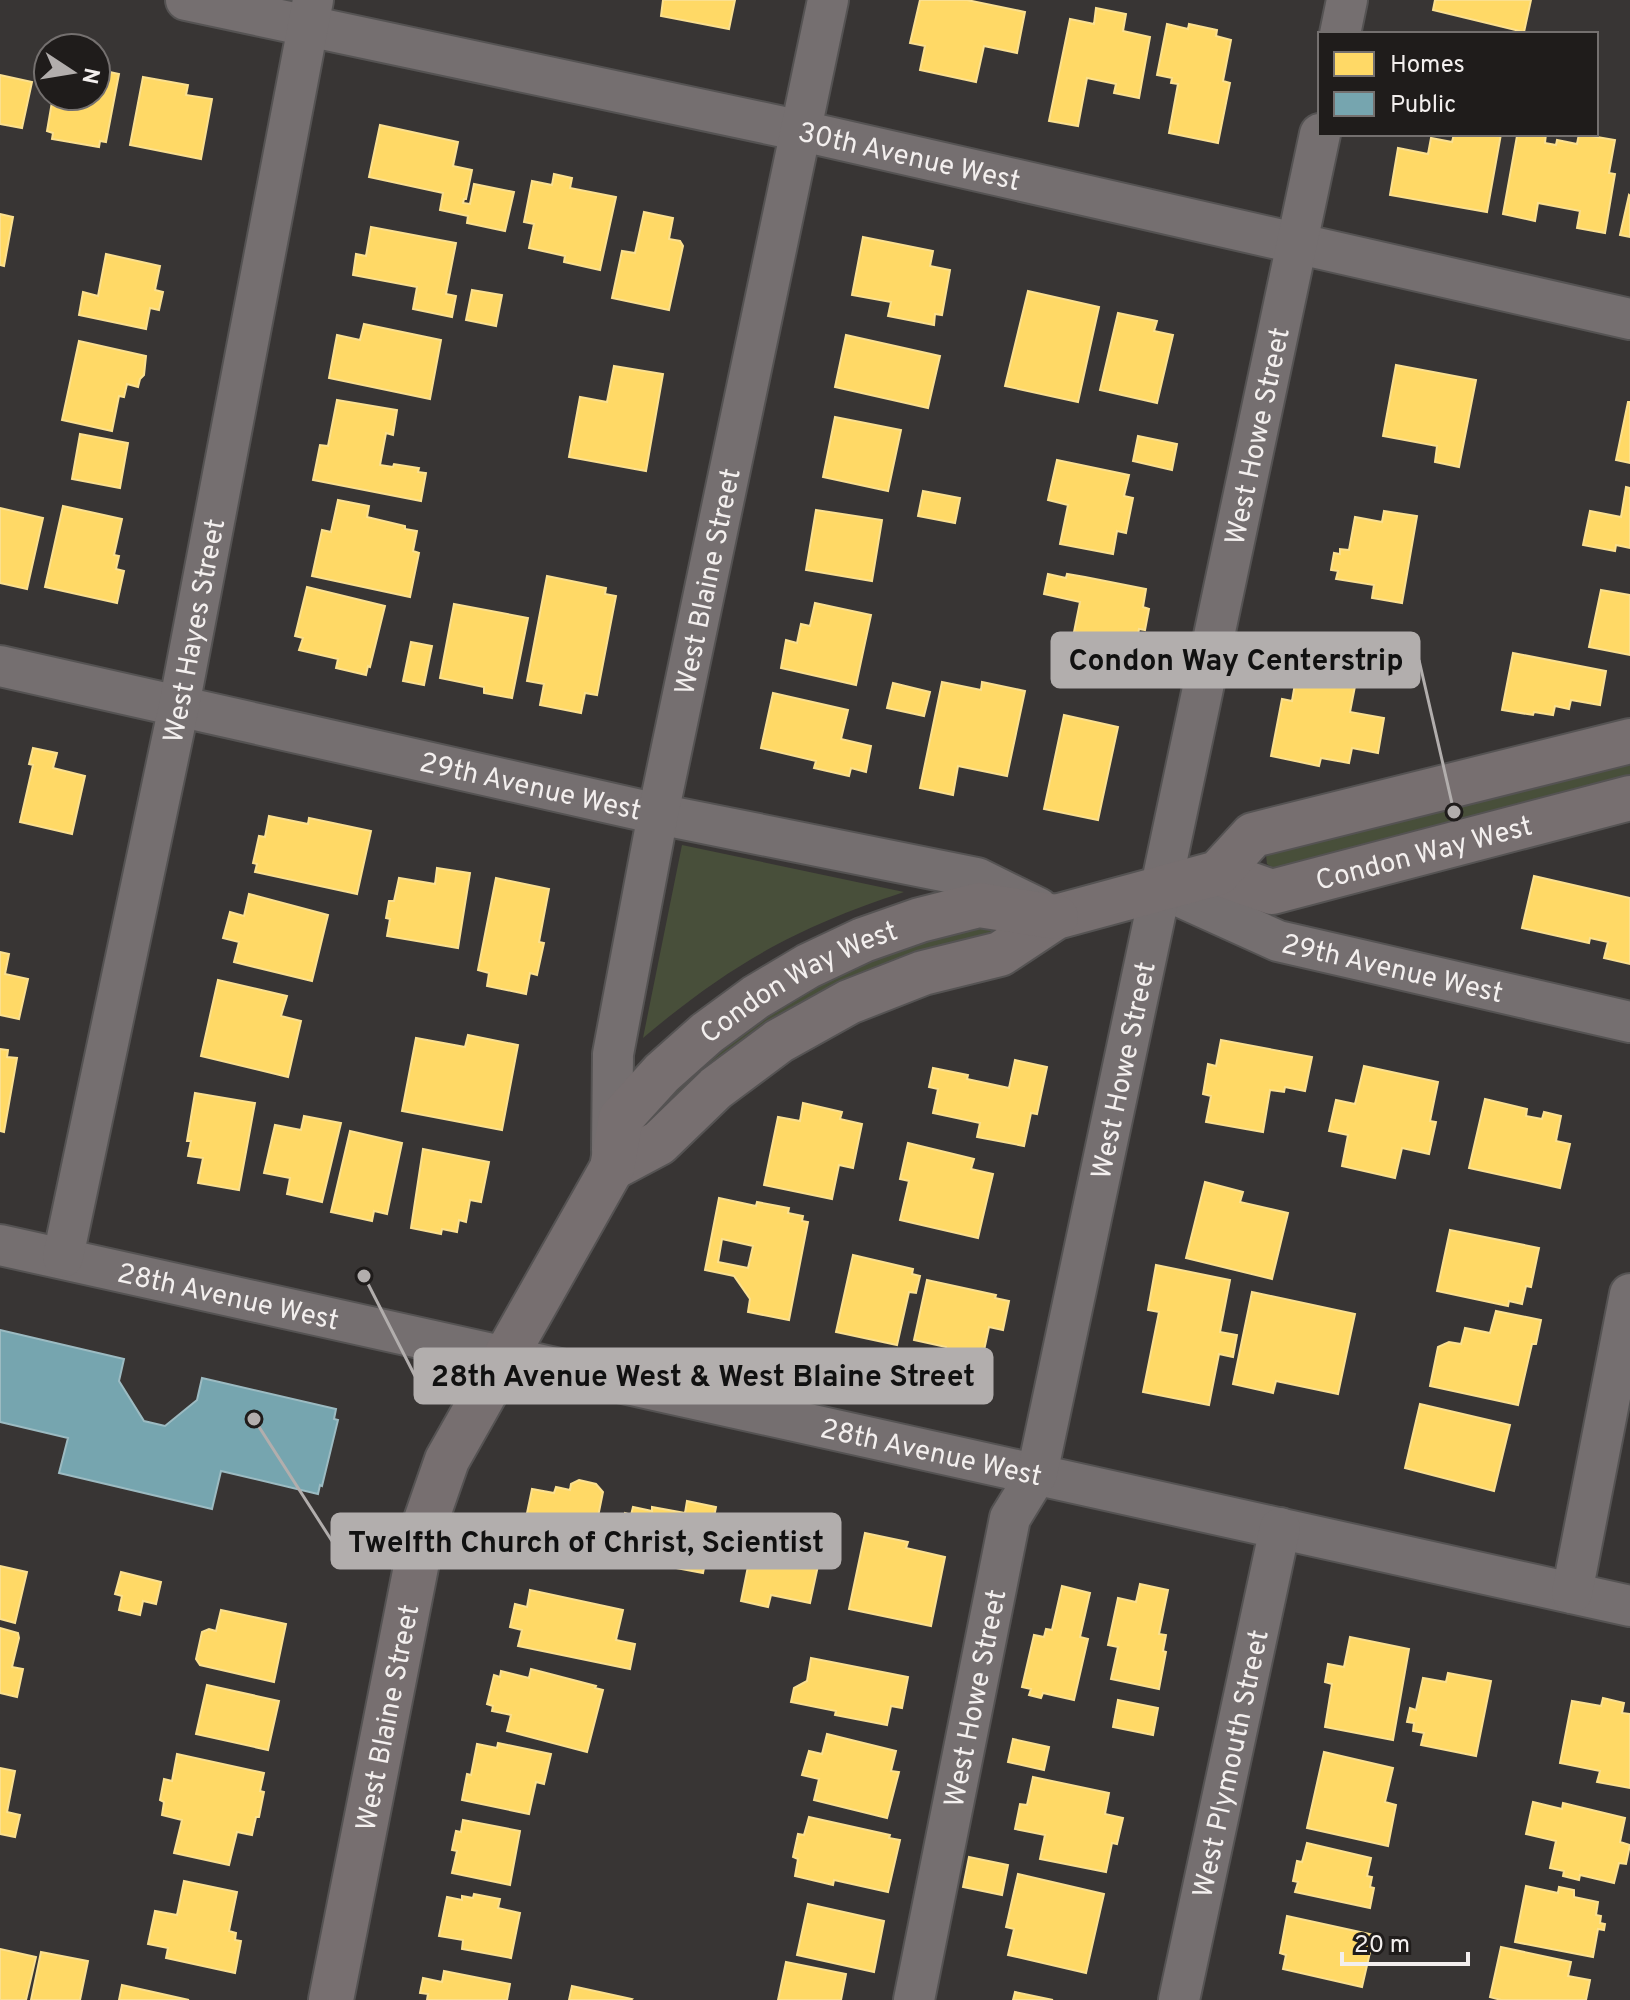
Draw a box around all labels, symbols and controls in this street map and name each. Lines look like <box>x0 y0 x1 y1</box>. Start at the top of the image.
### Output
north arrow <box>32 32 112 112</box>
legend <box>1318 32 1598 136</box>
text: Homes <box>1390 51 1465 81</box>
text: N <box>74 65 104 86</box>
text: Public <box>1390 91 1456 121</box>
street label: 30th Avenue West <box>794 116 1023 201</box>
street label: West Howe Street <box>1219 325 1300 549</box>
street label: West Blaine Street <box>668 465 751 698</box>
street label: West Hayes Street <box>157 516 235 746</box>
callout: Condon Way Centerstrip <box>1052 633 1419 687</box>
text: Condon Way Centerstrip <box>1068 644 1404 681</box>
street label: 29th Avenue West <box>416 746 644 831</box>
street label: Condon Way West <box>1312 809 1537 901</box>
street label: Condon Way West <box>694 914 903 1053</box>
street label: 29th Avenue West <box>1278 927 1506 1013</box>
street label: West Howe Street <box>1085 959 1166 1183</box>
street label: 28th Avenue West <box>114 1257 342 1341</box>
callout: 28th Avenue West & West Blaine Street <box>415 1349 992 1403</box>
text: 28th Avenue West & West Blaine Street <box>431 1360 975 1397</box>
street label: 28th Avenue West <box>817 1412 1045 1496</box>
callout: Twelfth Church of Christ, Scientist <box>332 1514 840 1568</box>
text: Twelfth Church of Christ, Scientist <box>348 1526 824 1563</box>
street label: West Howe Street <box>938 1586 1016 1811</box>
street label: West Blaine Street <box>350 1601 429 1834</box>
street label: West Plymouth Street <box>1186 1627 1279 1901</box>
scale bar <box>1342 1916 1468 1966</box>
text: 20 m <box>1354 1931 1410 1961</box>

